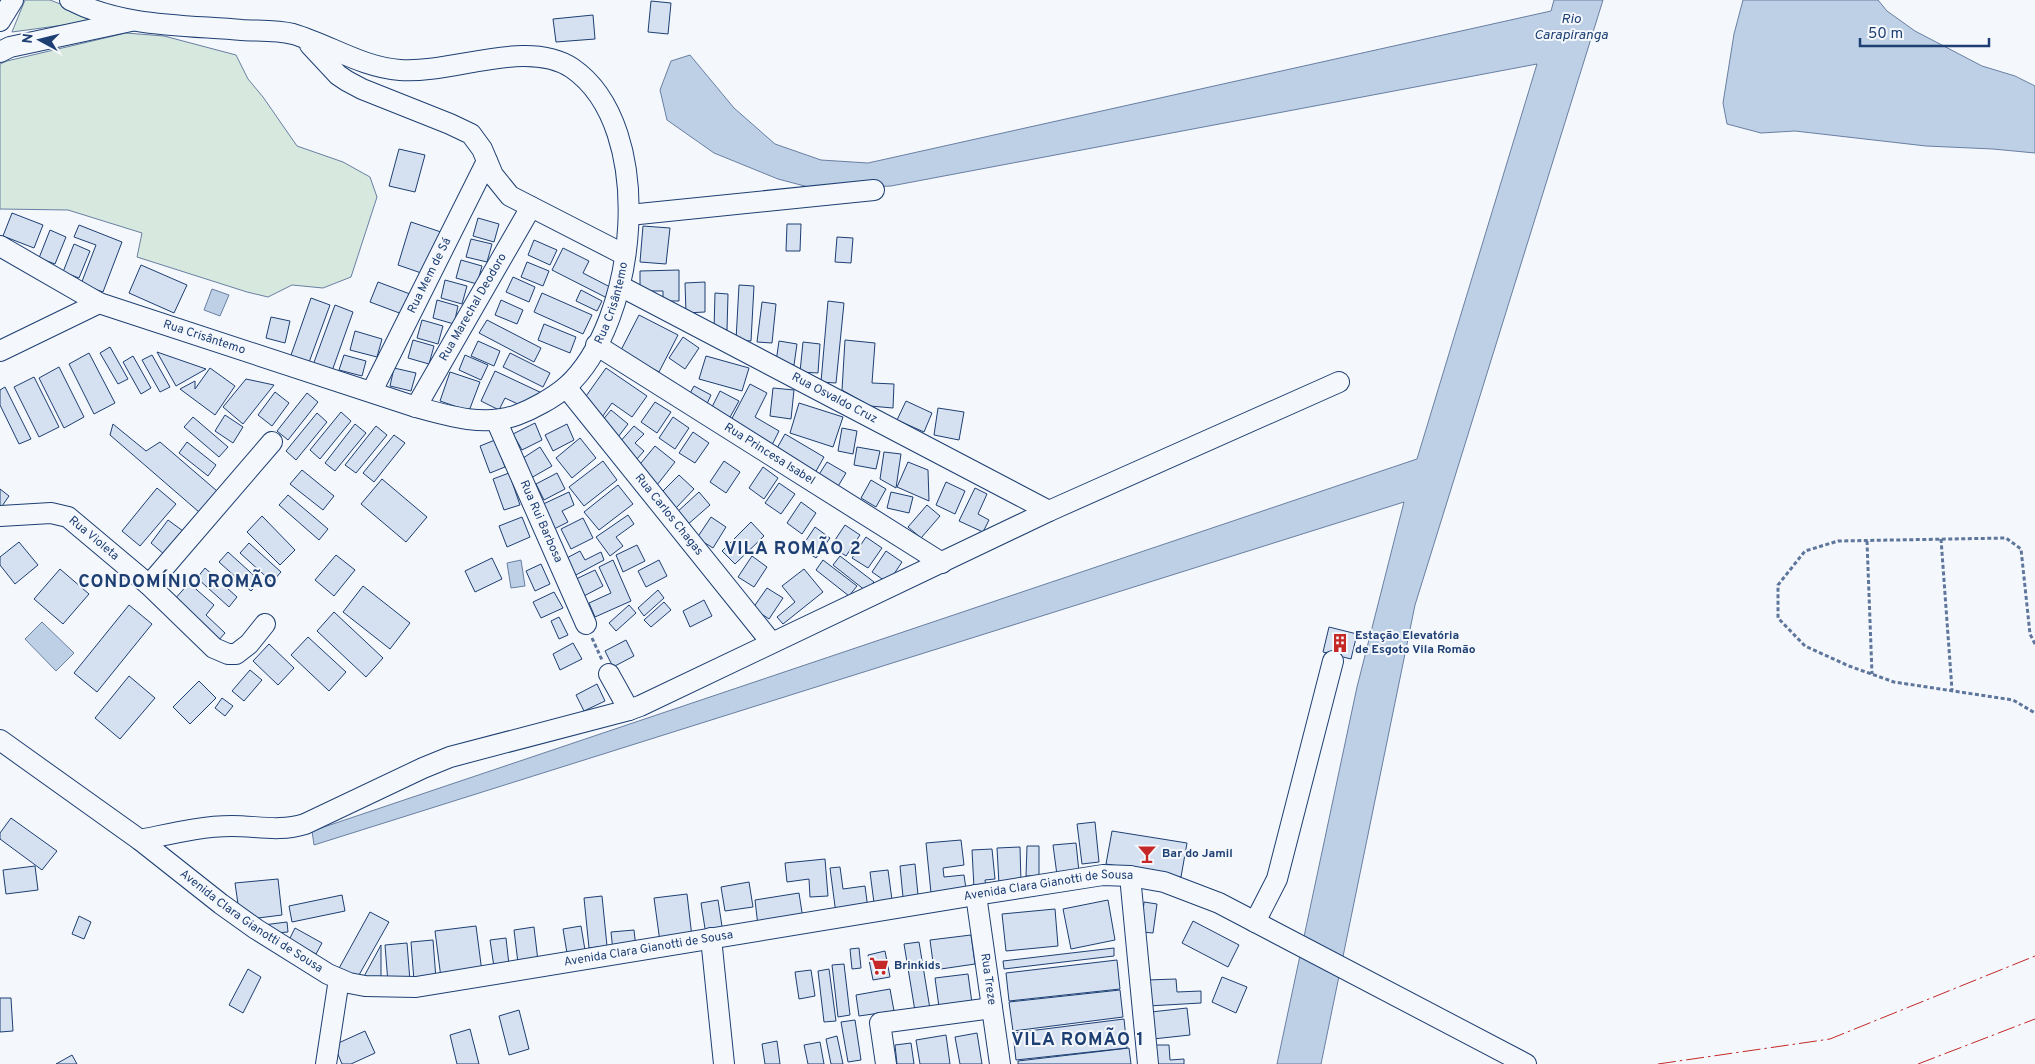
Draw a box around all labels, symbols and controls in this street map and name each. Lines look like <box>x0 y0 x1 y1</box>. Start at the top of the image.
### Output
water label: Rio Carapiranga <box>1534 11 1609 44</box>
north arrow <box>15 15 65 65</box>
scale bar <box>1860 15 1989 47</box>
text: 50 m <box>1868 25 1903 44</box>
text: N <box>20 33 38 45</box>
street label: Rua Mem de Sá <box>404 235 455 316</box>
street label: Rua Marechal Deodoro <box>436 250 511 364</box>
street label: Rua Crisântemo <box>591 260 632 347</box>
street label: Rua Crisântemo <box>161 317 248 359</box>
street label: Rua Osvaldo Cruz <box>789 369 880 427</box>
street label: Rua Princesa Isabel <box>721 420 818 489</box>
street label: Rua Carlos Chagas <box>631 471 707 559</box>
street label: Rua Rui Barbosa <box>516 478 566 565</box>
street label: Rua Violeta <box>65 513 122 564</box>
district label: VILA ROMÃO 2 <box>724 536 862 561</box>
district label: CONDOMÍNIO ROMÃO <box>78 569 278 594</box>
place label: Estação Elevatória de Esgoto Vila Romão <box>1355 628 1476 658</box>
building icon: Estação Elevatória de Esgoto Vila Romão <box>1329 632 1351 654</box>
bar icon: Bar do Jamil <box>1136 843 1158 865</box>
place label: Bar do Jamil <box>1162 846 1233 862</box>
street label: Avenida Clara Gianotti de Sousa <box>176 866 326 977</box>
street label: Avenida Clara Gianotti de Sousa <box>962 867 1133 905</box>
street label: Avenida Clara Gianotti de Sousa <box>563 927 734 971</box>
street label: Rua Treze <box>976 952 1000 1006</box>
supermarket icon: Brinkids <box>868 955 890 977</box>
place label: Brinkids <box>894 958 941 974</box>
district label: VILA ROMÃO 1 <box>1011 1027 1145 1052</box>

